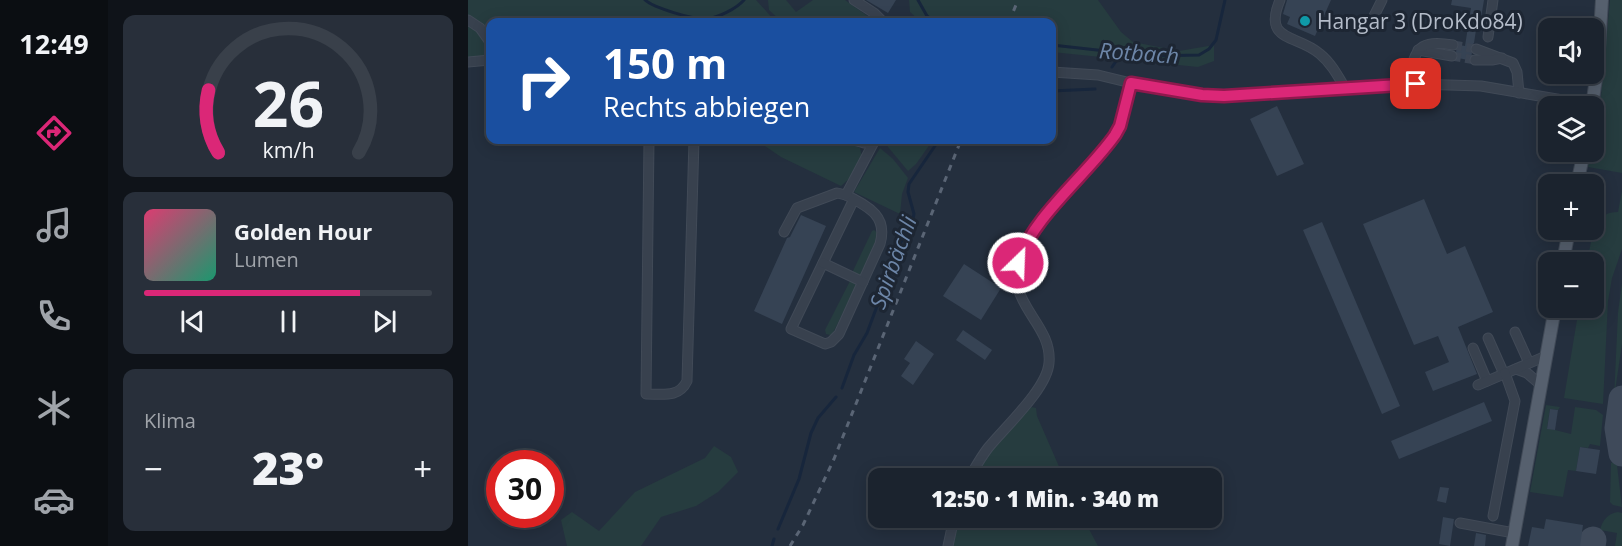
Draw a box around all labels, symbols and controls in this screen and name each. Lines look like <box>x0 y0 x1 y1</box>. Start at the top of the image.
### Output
place label: Hangar 3 (DroKdo84) <box>1317 7 1523 35</box>
marker: Hangar 3 (DroKdo84) <box>1298 14 1312 28</box>
map controls <box>1538 18 1604 318</box>
button: sound <box>1538 18 1604 84</box>
text: 12:49 <box>19 25 89 62</box>
text: 150 m <box>603 34 727 91</box>
water label: Rotbach <box>1098 34 1180 70</box>
icon: right <box>504 42 582 120</box>
pin <box>1390 58 1441 109</box>
text: 26 <box>252 60 324 145</box>
icon: arrive <box>1399 67 1432 100</box>
text: Rechts abbiegen <box>603 88 810 125</box>
button: layers <box>1538 96 1604 162</box>
icon: directions <box>33 112 75 154</box>
text: km/h <box>262 135 314 164</box>
button: + <box>1538 174 1604 240</box>
icon: music <box>33 204 75 246</box>
water label: Spirbächli <box>861 211 923 313</box>
text: Golden Hour <box>234 216 372 246</box>
position arrow <box>986 231 1050 295</box>
text: Lumen <box>234 246 299 273</box>
button: − <box>1538 252 1604 318</box>
icon: phone <box>33 295 75 337</box>
icon: previous <box>176 305 209 338</box>
icon: pause <box>272 305 305 338</box>
icon: next <box>368 305 401 338</box>
icon: climate <box>33 387 75 429</box>
text: Klima <box>144 407 196 434</box>
text: 23° <box>252 437 324 498</box>
text: − <box>144 446 163 491</box>
text: + <box>413 446 432 491</box>
speed limit sign: 30 <box>486 450 564 528</box>
icon: car <box>33 479 75 521</box>
text: 12:50 · 1 Min. · 340 m <box>931 483 1159 513</box>

